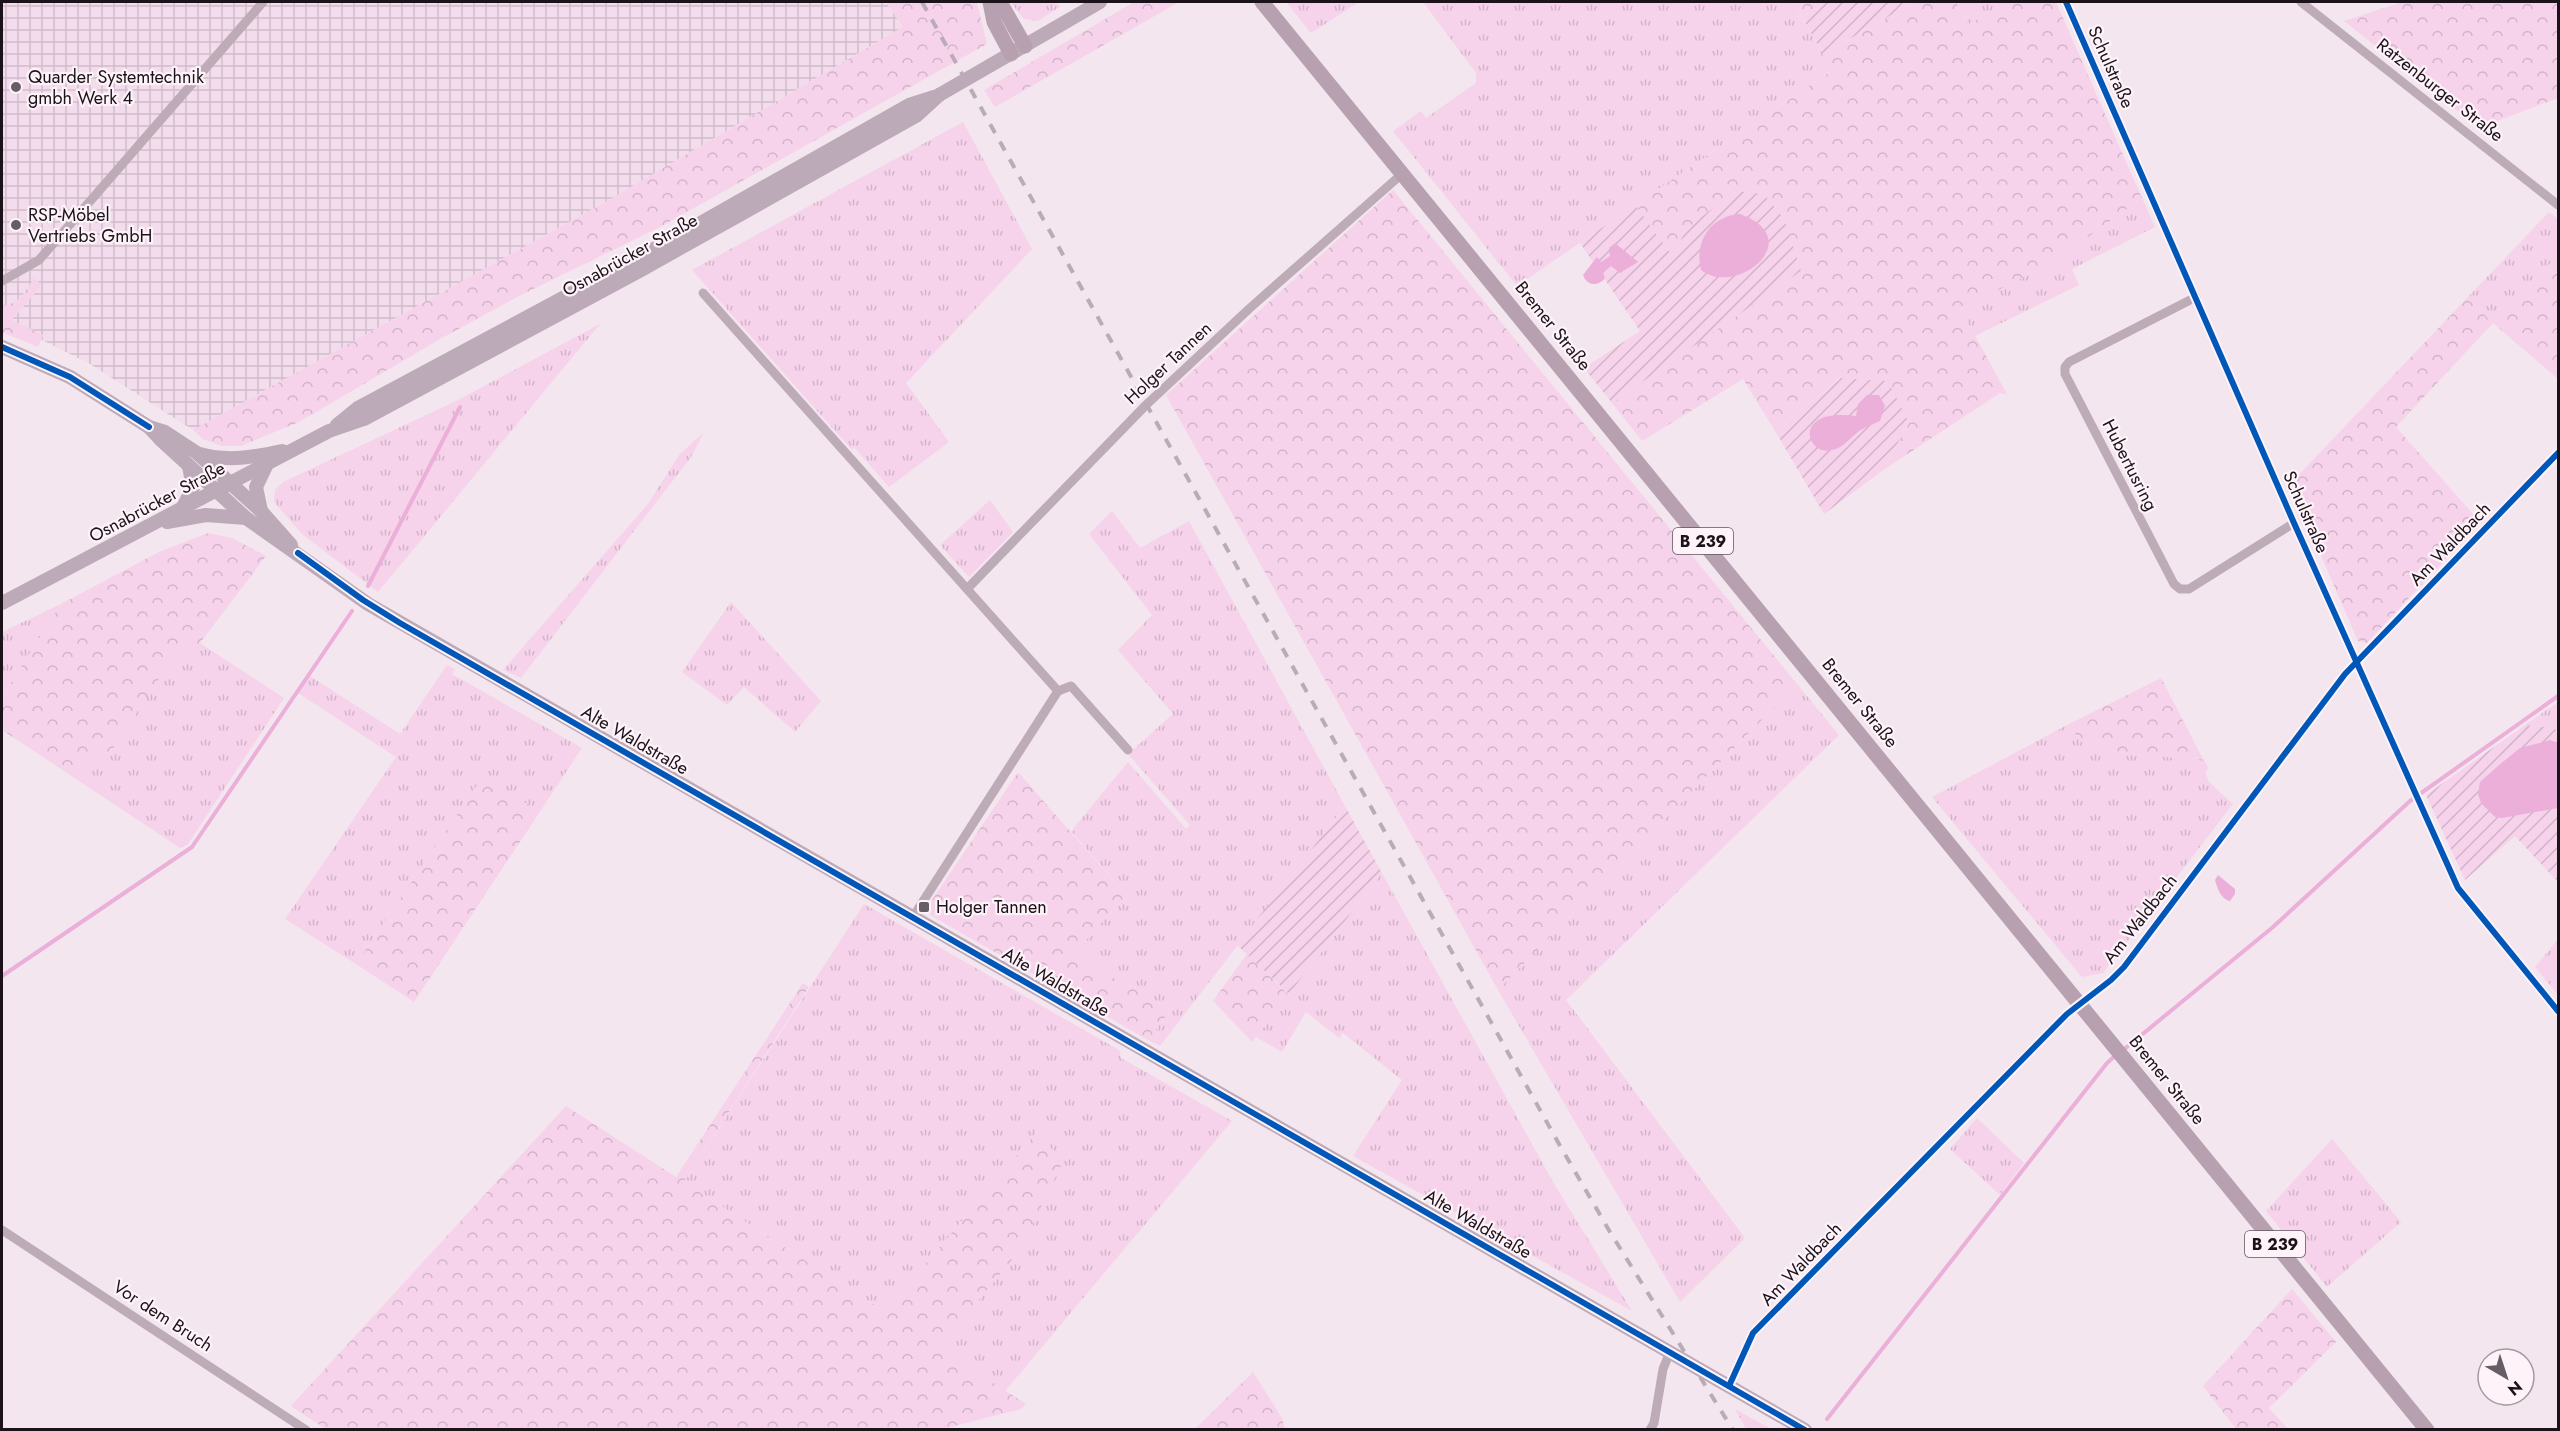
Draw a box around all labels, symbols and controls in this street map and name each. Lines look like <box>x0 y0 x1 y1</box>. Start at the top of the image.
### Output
street label: Schulstraße <box>2081 22 2141 112</box>
street label: Ratzenburger Straße <box>2371 32 2509 148</box>
place label: Quarder Systemtechnik gmbh Werk 4 <box>28 64 204 111</box>
marker: Quarder Systemtechnik gmbh Werk 4 <box>9 80 23 94</box>
place label: RSP-Möbel Vertriebs GmbH <box>28 202 152 249</box>
street label: Osnabrücker Straße <box>558 207 702 303</box>
marker: RSP-Möbel Vertriebs GmbH <box>9 218 23 232</box>
street label: Bremer Straße <box>1509 276 1597 376</box>
street label: Holger Tannen <box>1119 316 1217 410</box>
street label: Hubertusring <box>2096 415 2164 515</box>
street label: Osnabrücker Straße <box>84 455 230 549</box>
street label: Schulstraße <box>2276 467 2336 557</box>
street label: Am Waldbach <box>2403 496 2497 592</box>
road number: B 239 <box>1673 528 1733 554</box>
street label: Bremer Straße <box>1816 653 1904 753</box>
street label: Alte Waldstraße <box>577 699 693 781</box>
street label: Am Waldbach <box>2097 869 2183 969</box>
place label: Holger Tannen <box>936 894 1047 920</box>
marker: Holger Tannen <box>917 900 931 914</box>
street label: Alte Waldstraße <box>998 941 1114 1023</box>
street label: Bremer Straße <box>2123 1030 2211 1130</box>
street label: Alte Waldstraße <box>1420 1183 1536 1265</box>
street label: Am Waldbach <box>1754 1216 1848 1312</box>
road number: B 239 <box>2245 1231 2305 1257</box>
street label: Vor dem Bruch <box>108 1274 218 1358</box>
north arrow <box>2476 1347 2536 1407</box>
text: N <box>2503 1375 2527 1401</box>

